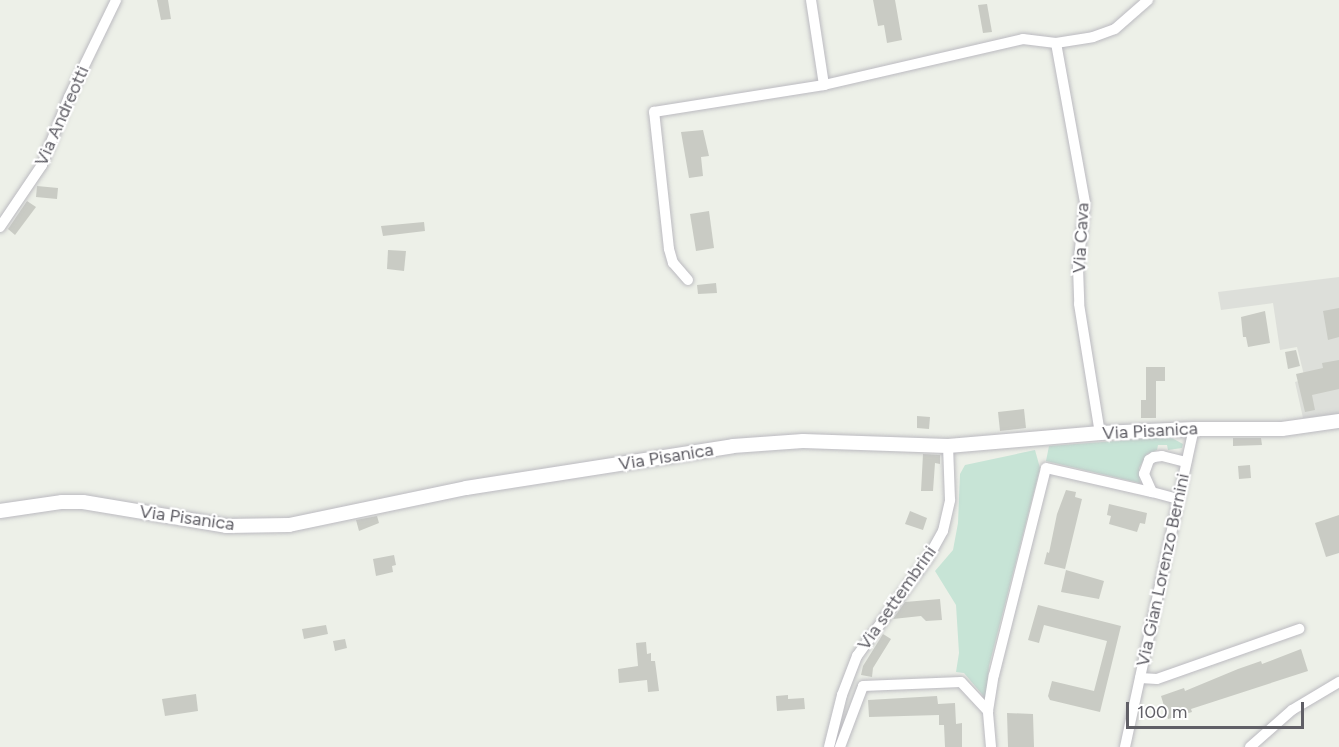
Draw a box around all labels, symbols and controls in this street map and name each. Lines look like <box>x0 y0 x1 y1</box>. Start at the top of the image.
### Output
street label: Via Andreotti <box>30 63 94 169</box>
street label: Via Cava <box>1068 202 1094 274</box>
street label: Via Pisanica <box>1102 418 1198 444</box>
street label: Via Pisanica <box>617 439 715 475</box>
street label: Via Gian Lorenzo Bernini <box>1132 472 1194 668</box>
street label: Via Pisanica <box>138 501 236 535</box>
street label: Via settembrini <box>853 542 941 654</box>
scale bar <box>1129 690 1308 728</box>
text: 100 m <box>1137 701 1187 723</box>

